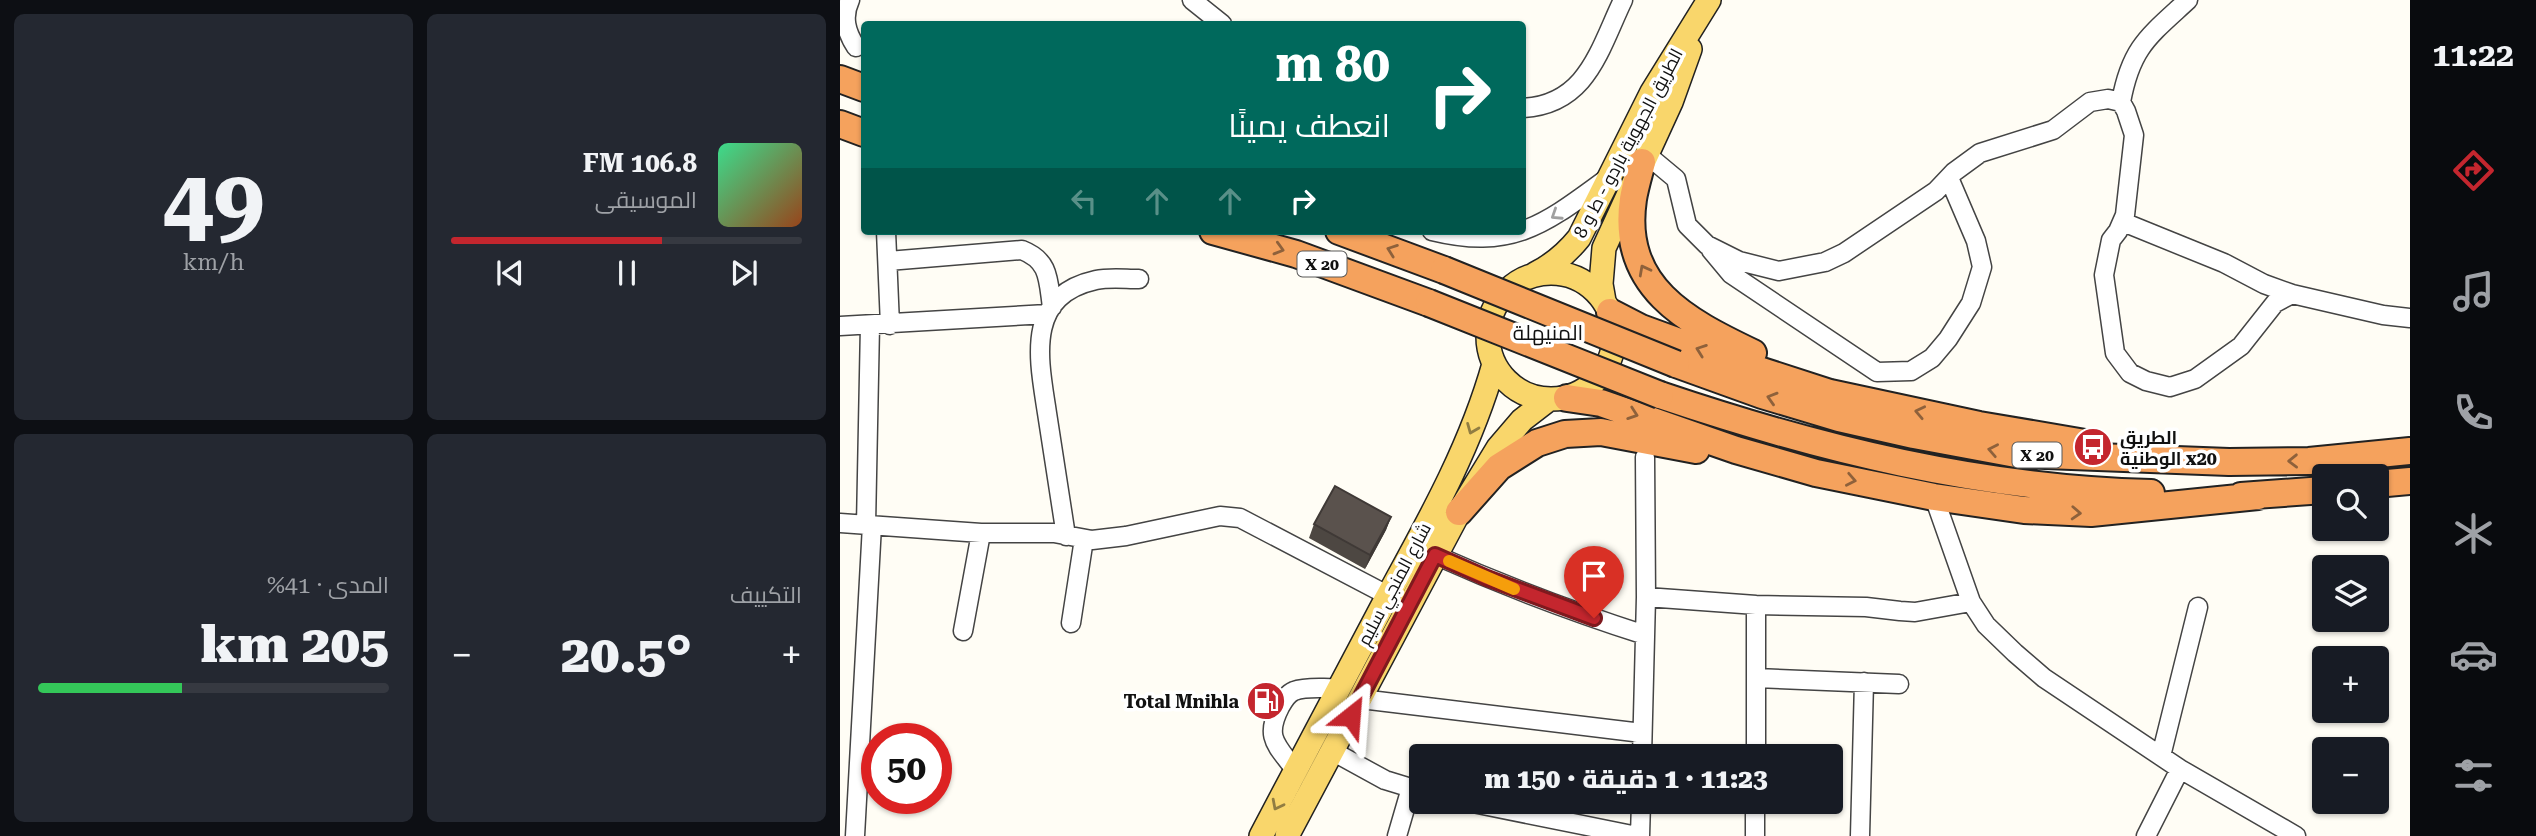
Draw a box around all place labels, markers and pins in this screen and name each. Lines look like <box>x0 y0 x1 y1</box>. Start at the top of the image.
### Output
bus stop icon: الطريق الوطنية x20 <box>2072 426 2114 468</box>
place label: الطريق الوطنية x20 <box>2120 427 2217 470</box>
pin <box>1564 546 1624 618</box>
fuel station icon: Total Mnihla <box>1245 680 1287 722</box>
place label: Total Mnihla <box>1123 691 1239 712</box>

